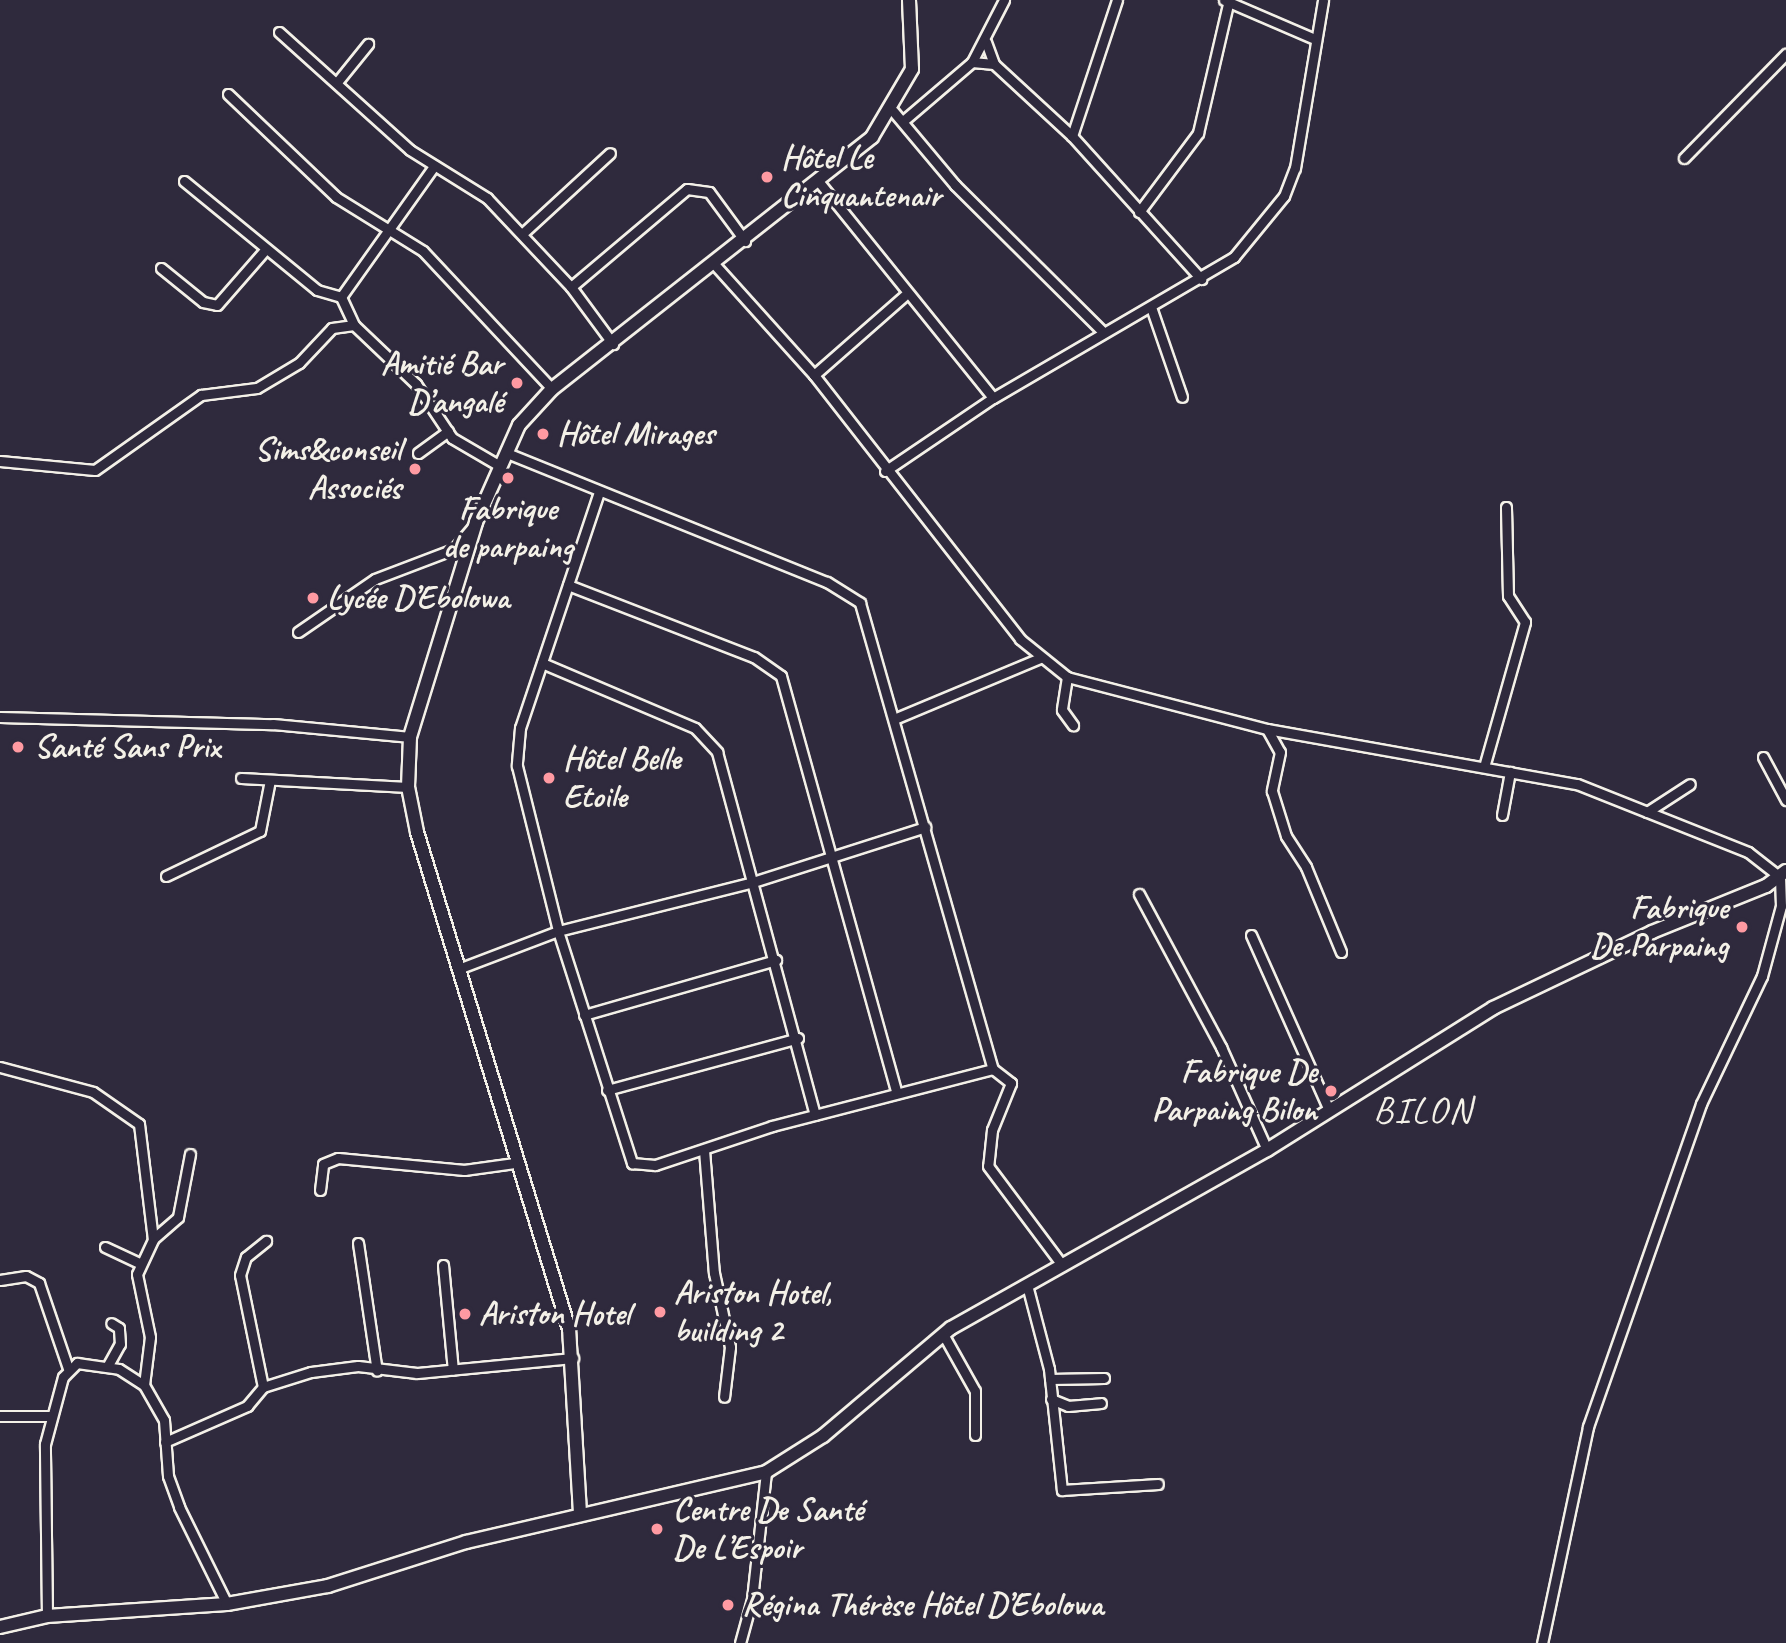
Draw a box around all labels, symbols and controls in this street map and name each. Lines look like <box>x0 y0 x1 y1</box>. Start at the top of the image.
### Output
place label: Hôtel Le Cinquantenair <box>781 138 941 216</box>
marker: Hôtel Le Cinquantenair <box>759 169 775 185</box>
place label: Amitié Bar D’angalé <box>381 344 503 422</box>
marker: Amitié Bar D’angalé <box>509 375 525 391</box>
place label: Hôtel Mirages <box>557 414 714 454</box>
marker: Hôtel Mirages <box>535 426 551 442</box>
place label: Sims&conseil Associés <box>255 430 401 508</box>
marker: Sims&conseil Associés <box>407 461 423 477</box>
marker: Fabrique de parpaing <box>500 470 516 486</box>
place label: Fabrique de parpaing <box>443 489 573 567</box>
place label: Lycée D’Ebolowa <box>327 578 509 618</box>
marker: Lycée D’Ebolowa <box>305 590 321 606</box>
place label: Santé Sans Prix <box>34 727 220 767</box>
marker: Santé Sans Prix <box>8 737 28 757</box>
place label: Hôtel Belle Etoile <box>563 739 681 817</box>
marker: Hôtel Belle Etoile <box>541 770 557 786</box>
place label: Fabrique De Parpaing <box>1589 888 1728 966</box>
marker: Fabrique De Parpaing <box>1734 919 1750 935</box>
place label: Fabrique De Parpaing Bilon <box>1152 1052 1317 1130</box>
marker: Fabrique De Parpaing Bilon <box>1323 1083 1339 1099</box>
district label: BILON <box>1375 1088 1471 1132</box>
place label: Ariston Hotel, building 2 <box>674 1273 832 1351</box>
place label: Ariston Hotel <box>479 1294 630 1334</box>
marker: Ariston Hotel, building 2 <box>652 1304 668 1320</box>
marker: Ariston Hotel <box>457 1306 473 1322</box>
place label: Centre De Santé De L’Espoir <box>673 1490 863 1568</box>
marker: Centre De Santé De L’Espoir <box>647 1519 667 1539</box>
place label: Régina Thérèse Hôtel D’Ebolowa <box>742 1585 1104 1625</box>
marker: Régina Thérèse Hôtel D’Ebolowa <box>720 1597 736 1613</box>

